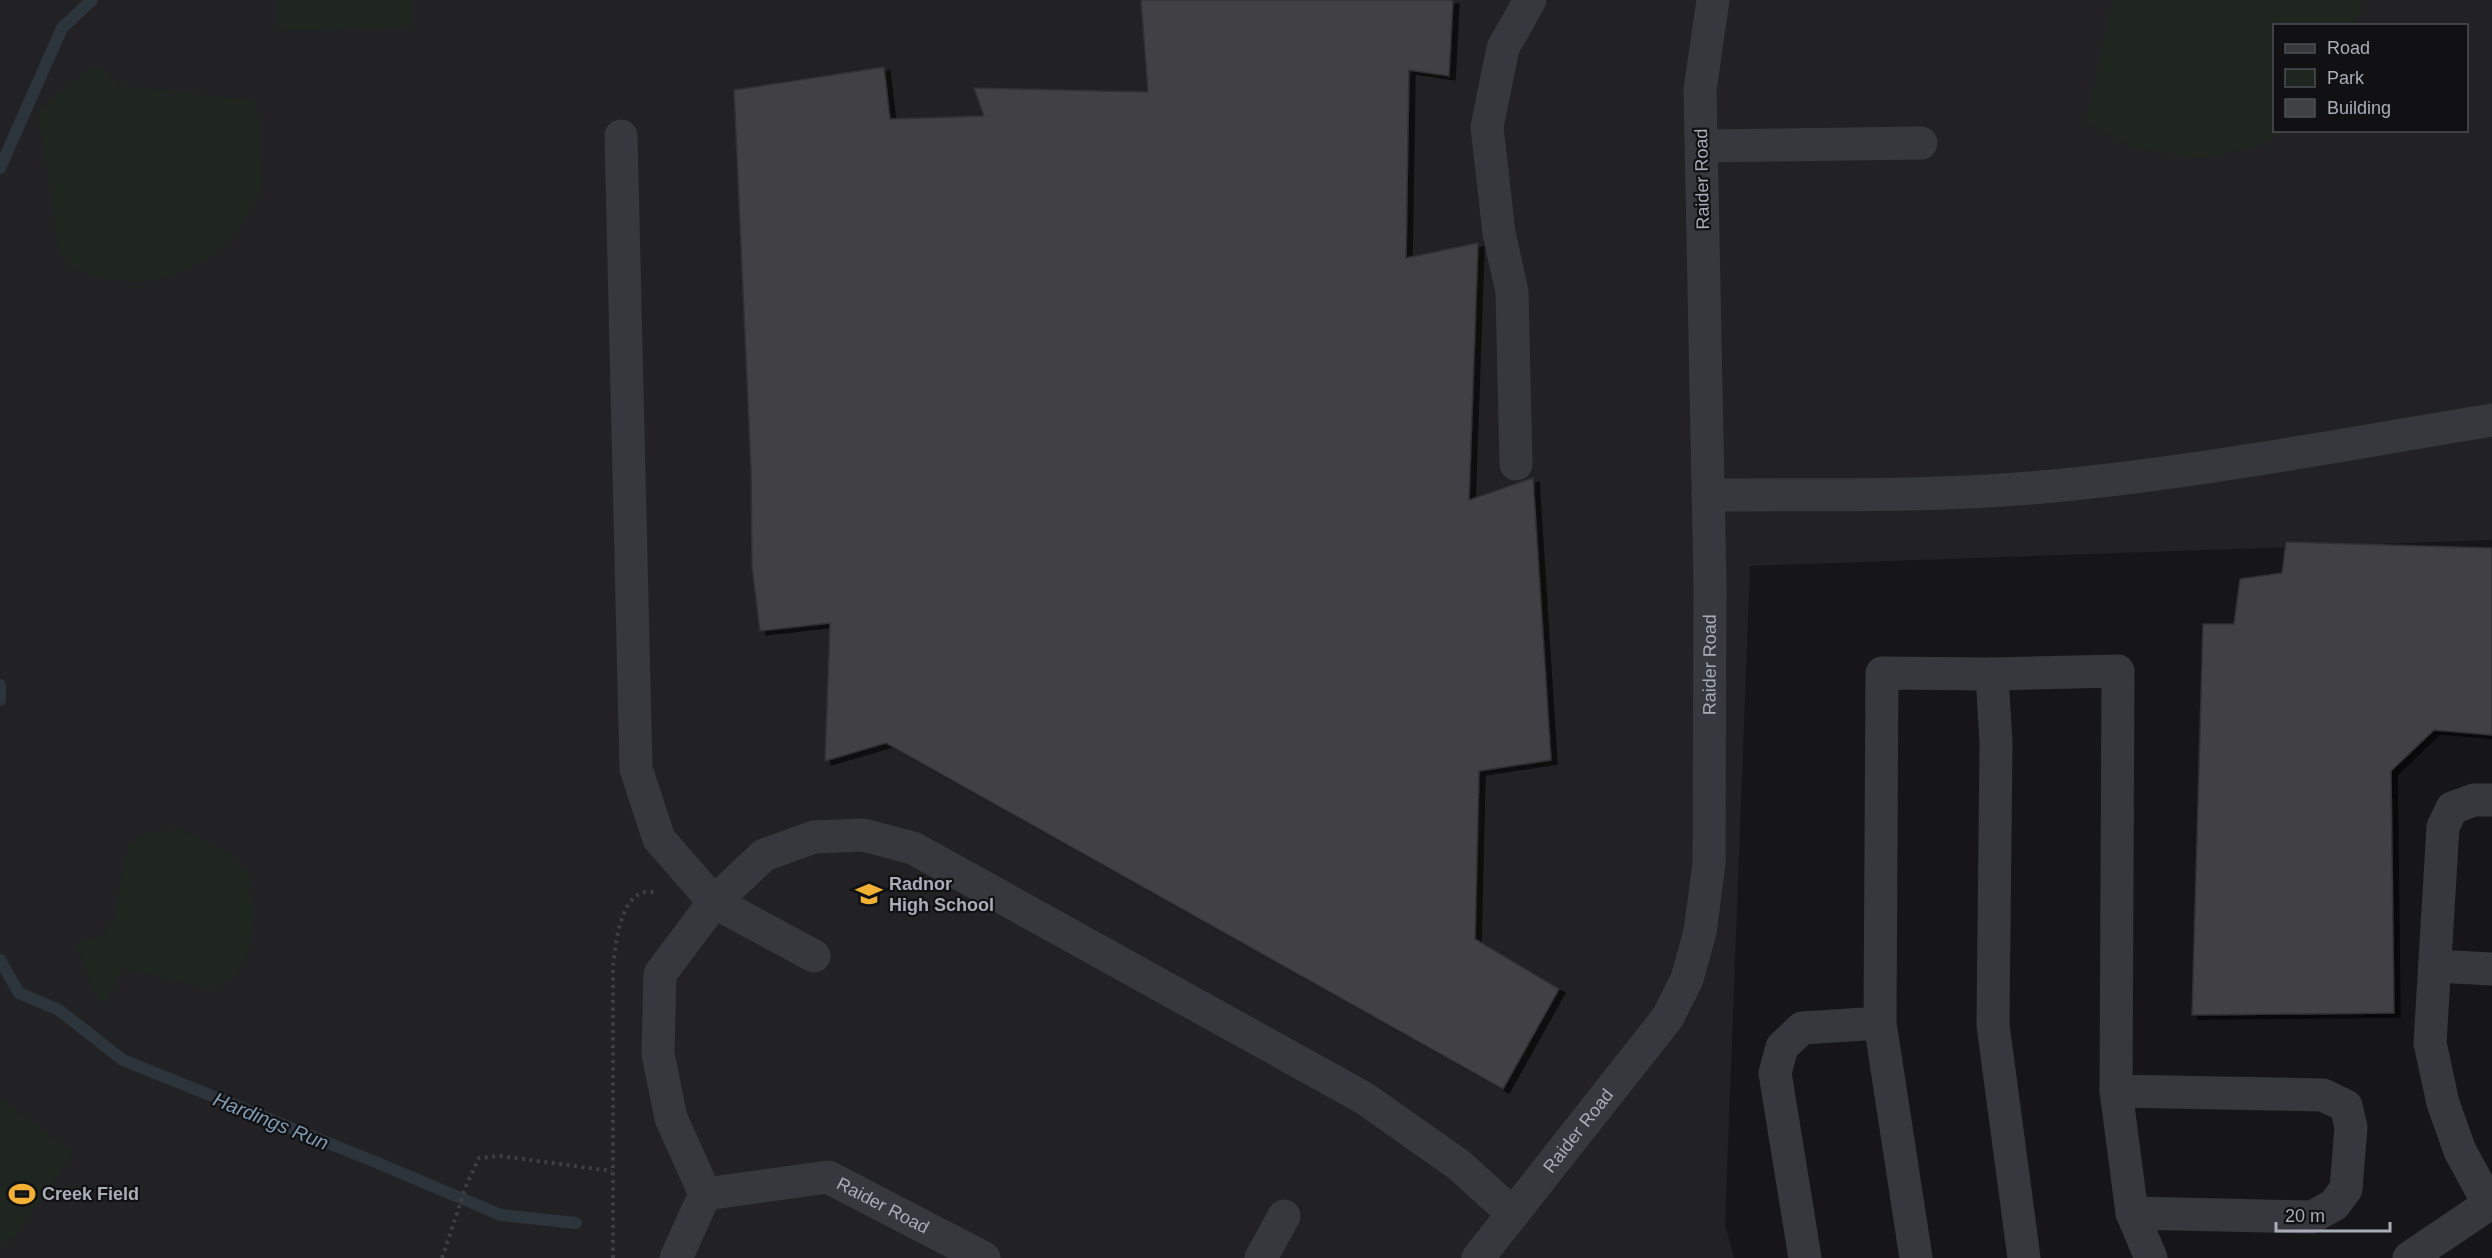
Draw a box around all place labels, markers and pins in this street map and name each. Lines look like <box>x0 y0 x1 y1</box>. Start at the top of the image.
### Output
place label: Radnor High School <box>889 874 994 915</box>
school or university icon: Radnor High School <box>854 879 884 909</box>
sports icon: Creek Field <box>7 1179 37 1209</box>
place label: Creek Field <box>42 1184 139 1204</box>

